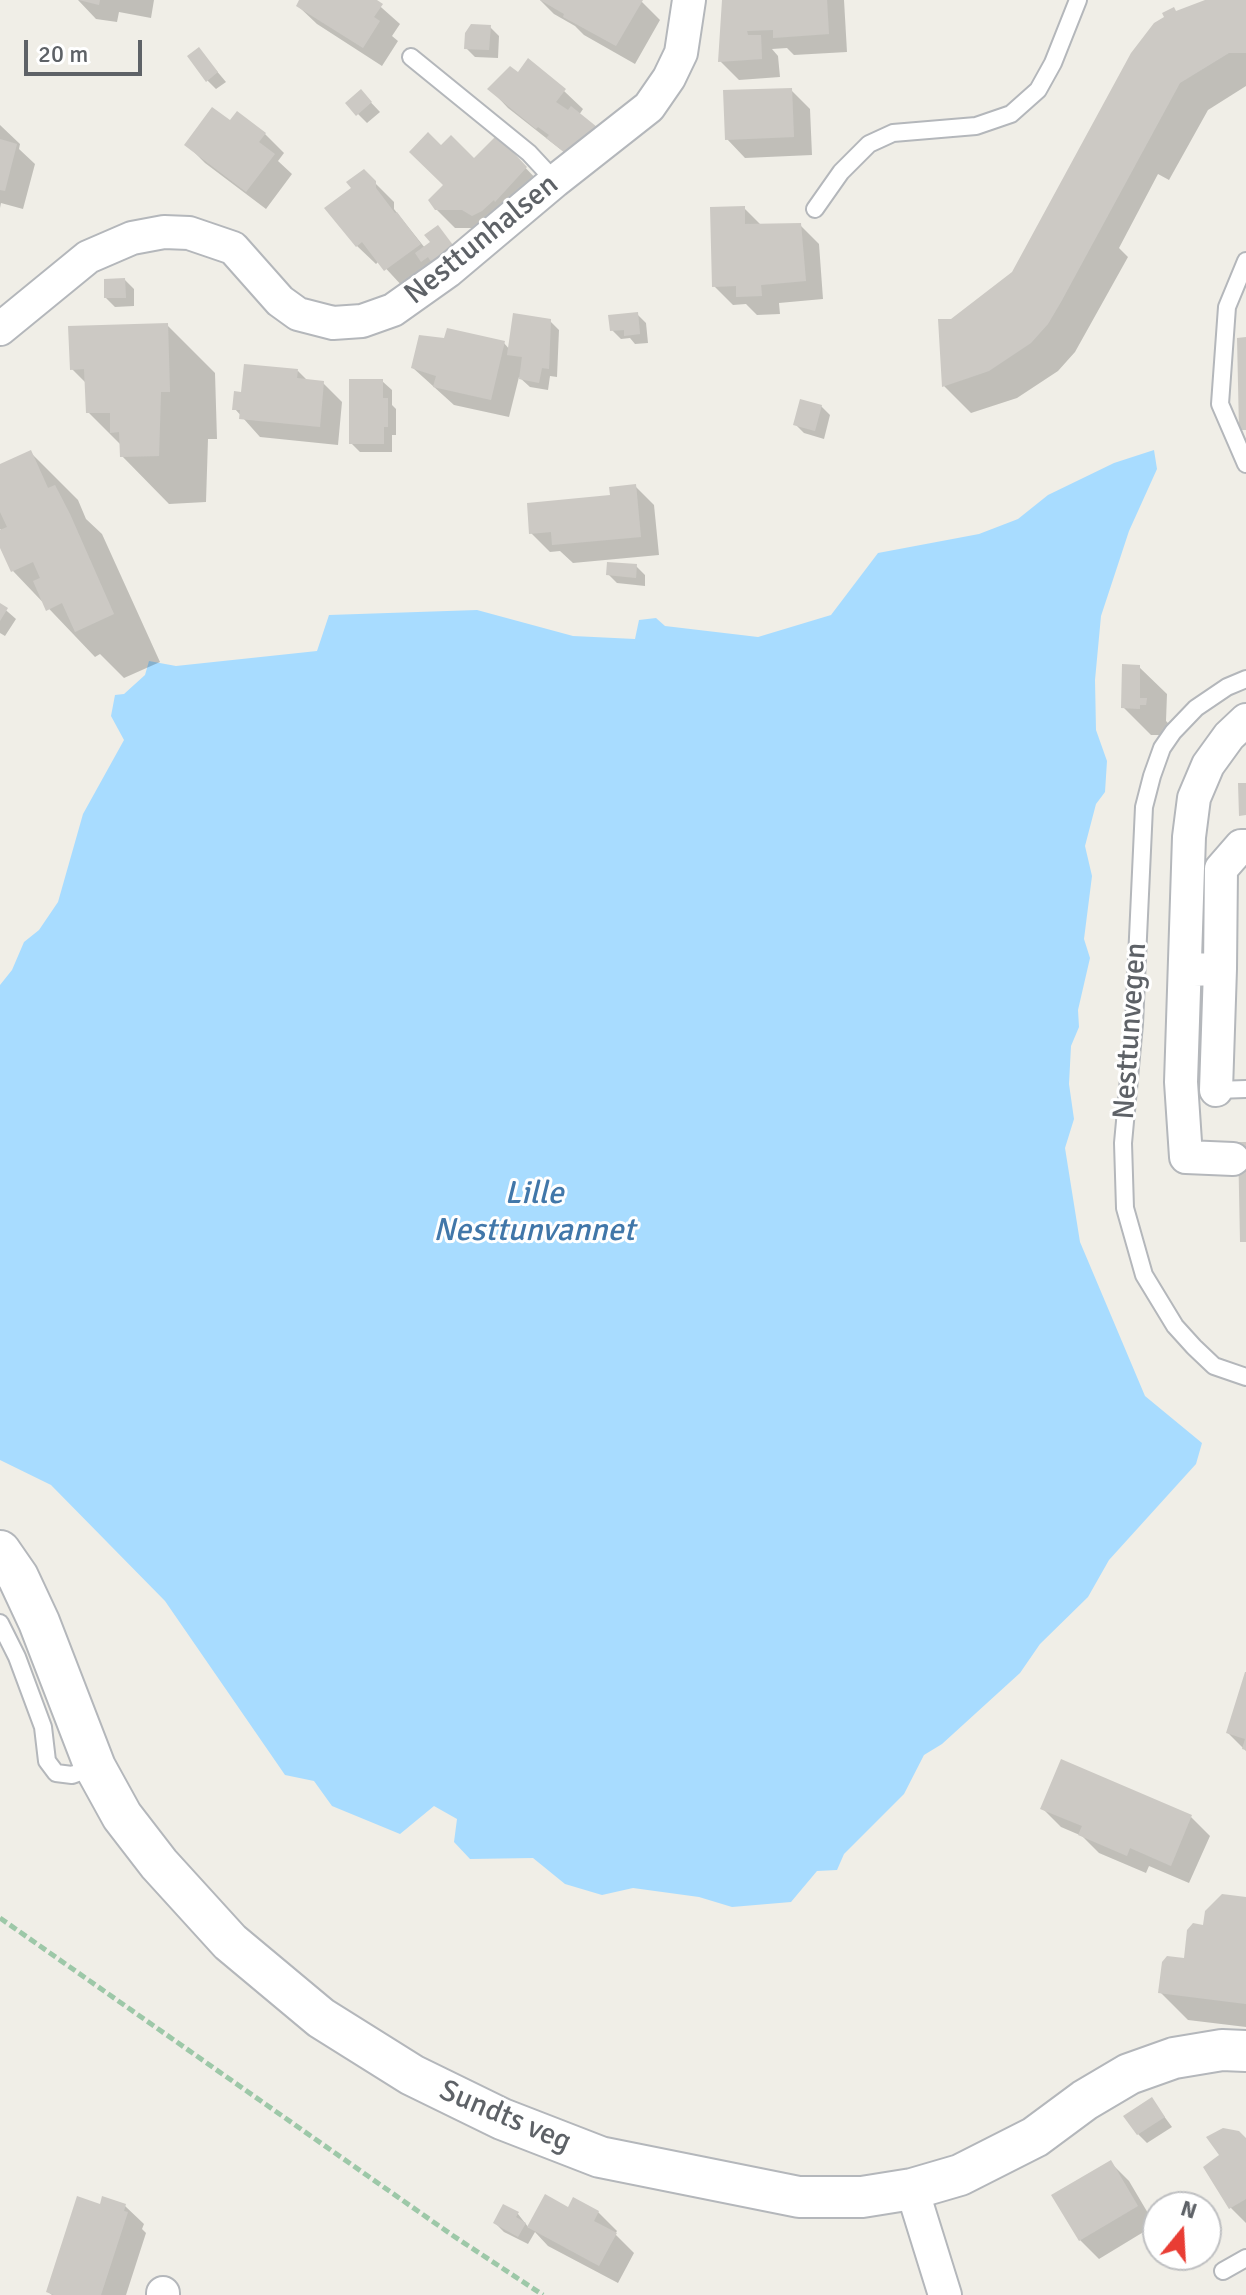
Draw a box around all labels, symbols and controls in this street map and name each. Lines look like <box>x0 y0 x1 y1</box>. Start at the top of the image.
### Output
scale bar <box>28 24 146 74</box>
text: 20 m <box>38 39 88 69</box>
street label: Nesttunhalsen <box>398 167 566 313</box>
street label: Nesttunvegen <box>1107 941 1155 1121</box>
water label: Lille Nesttunvannet <box>433 1176 635 1251</box>
street label: Sundts veg <box>434 2073 576 2161</box>
north arrow <box>1142 2191 1222 2271</box>
text: N <box>1177 2194 1200 2225</box>

